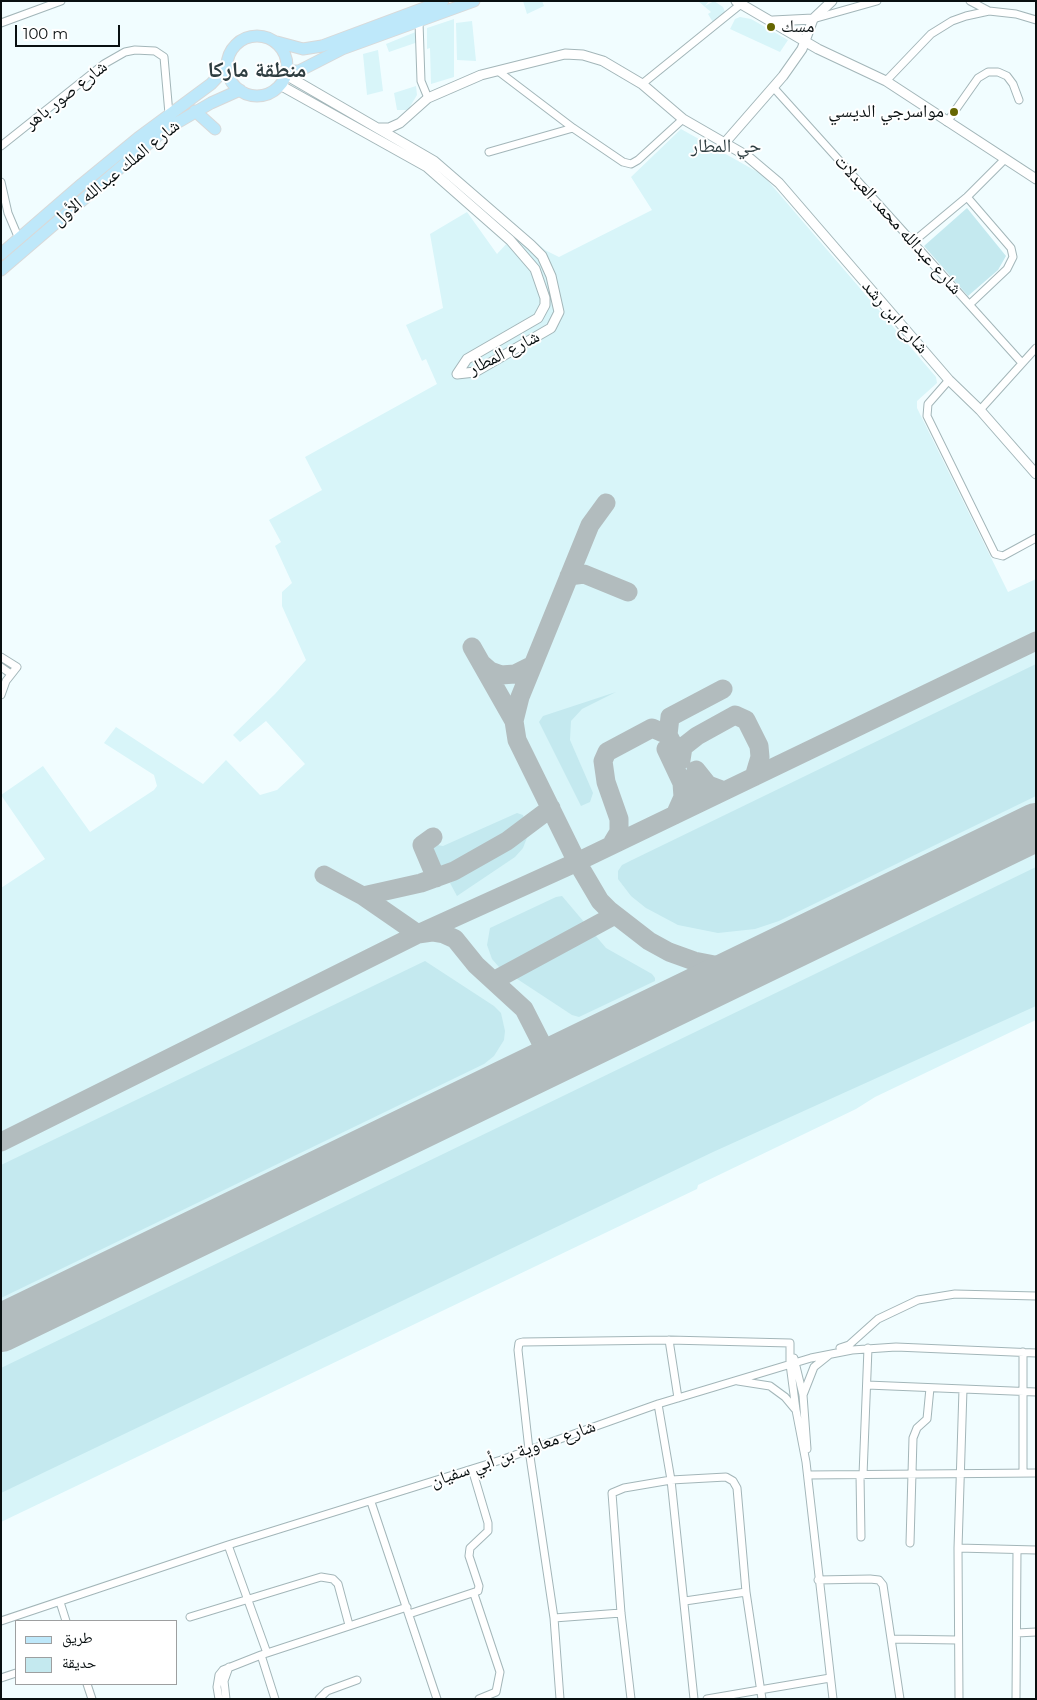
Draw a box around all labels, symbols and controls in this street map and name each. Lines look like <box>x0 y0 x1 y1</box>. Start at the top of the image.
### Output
scale bar <box>18 15 122 47</box>
place label: مسك <box>781 16 814 38</box>
marker: مسك <box>765 21 777 33</box>
text: 100 m <box>23 24 68 43</box>
street label: شارع صور باهر <box>20 56 112 134</box>
district label: منطقة ماركا <box>207 58 307 84</box>
place label: مواسرجي الديسي <box>828 101 944 123</box>
marker: مواسرجي الديسي <box>948 106 960 118</box>
street label: شارع الملك عبدالله الأول <box>48 115 184 231</box>
district label: حي المطار <box>691 135 761 157</box>
street label: شارع عبدالله محمد العبدلات <box>830 151 966 299</box>
street label: شارع ابن رشد <box>857 276 933 358</box>
street label: شارع المطار <box>465 326 543 380</box>
street label: شارع معاوية بن أبي سفيان <box>427 1416 599 1492</box>
legend <box>15 1620 178 1685</box>
text: طريق <box>62 1628 93 1647</box>
text: حديقة <box>62 1653 96 1672</box>

